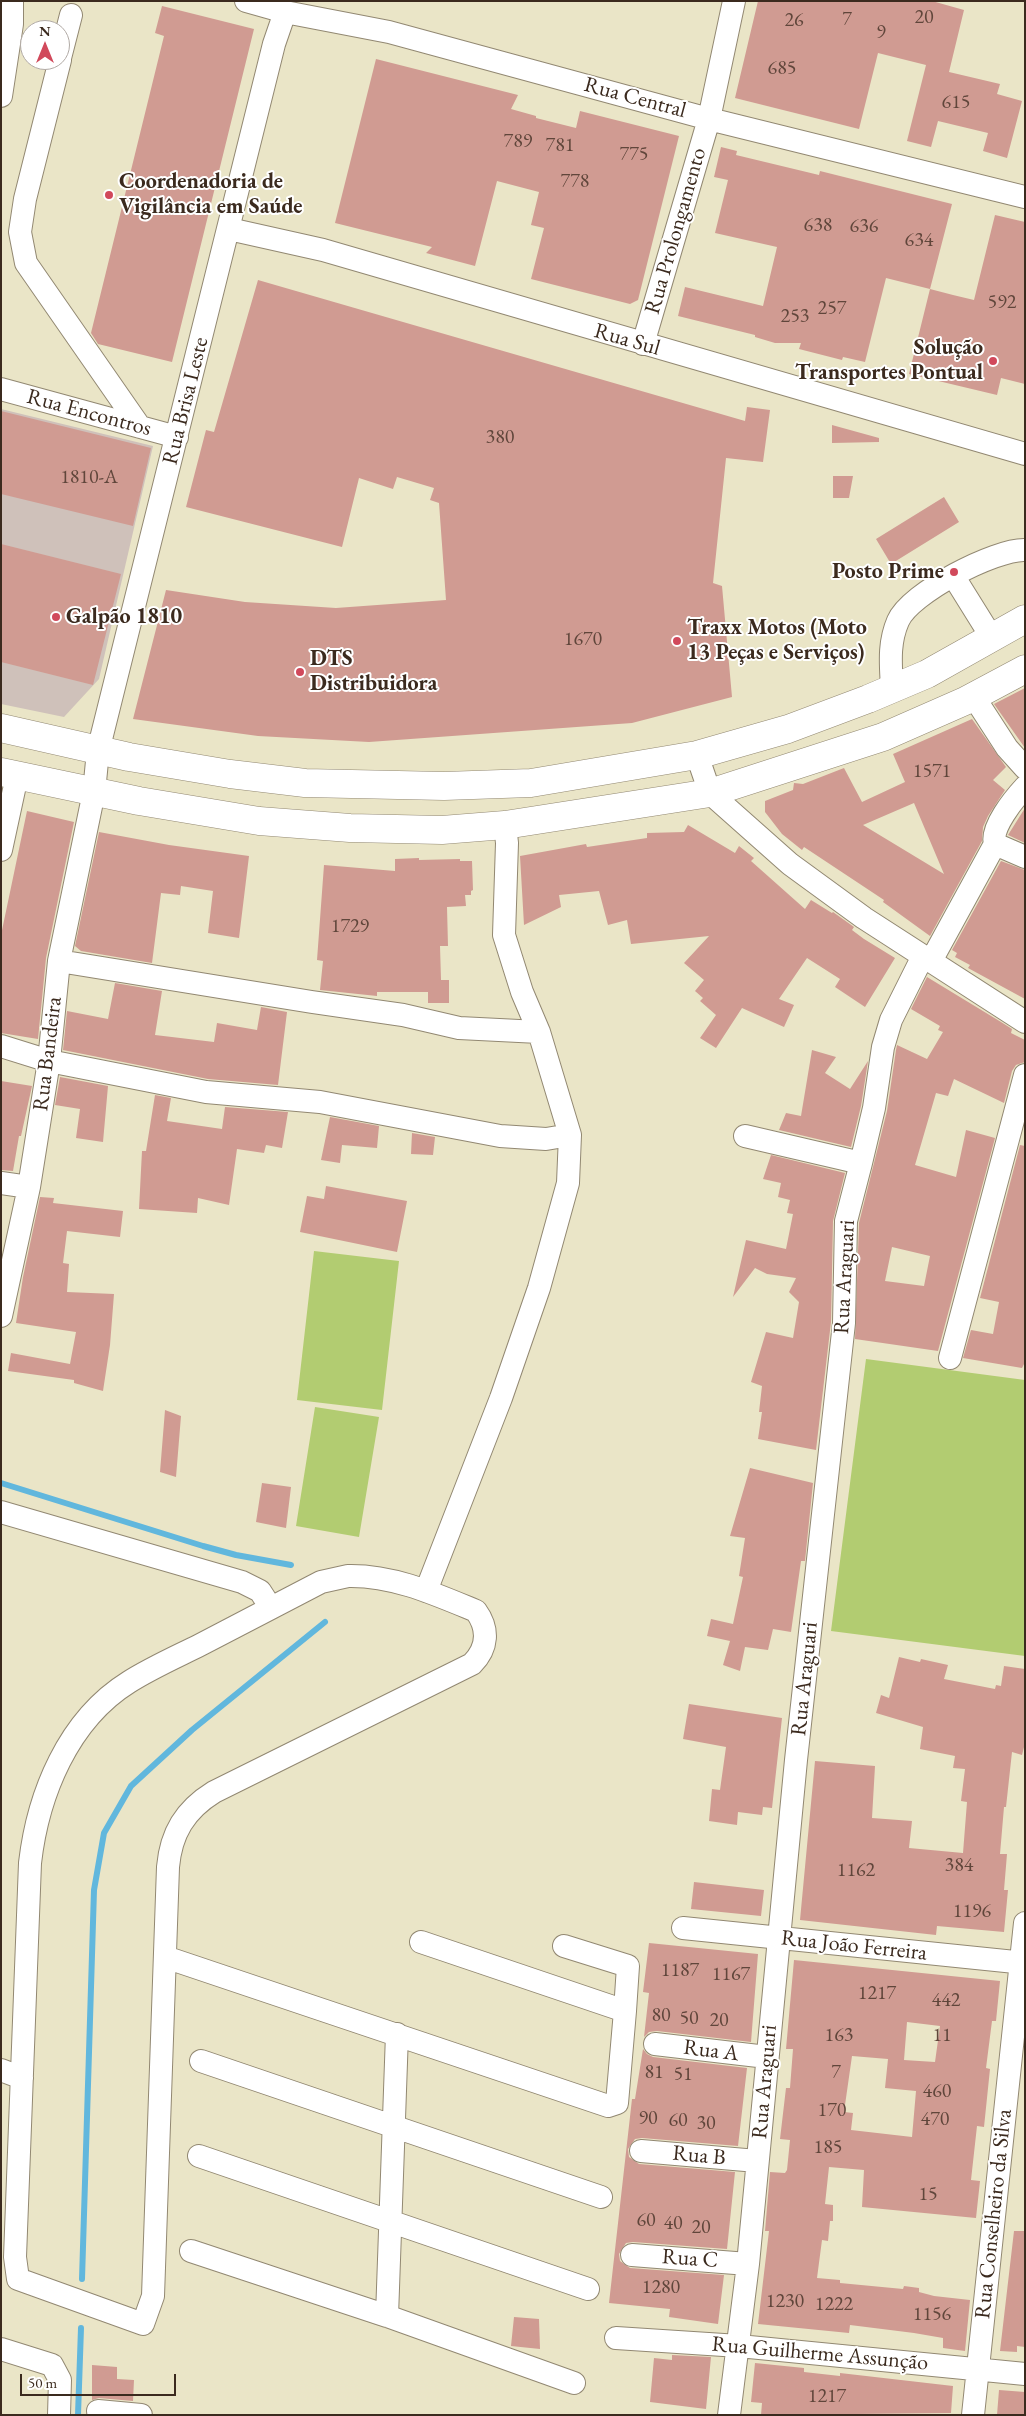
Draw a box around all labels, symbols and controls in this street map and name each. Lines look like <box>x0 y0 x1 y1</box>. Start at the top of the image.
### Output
house number: 20 <box>914 6 934 30</box>
house number: 7 <box>842 8 852 32</box>
house number: 26 <box>784 9 804 33</box>
north arrow <box>20 20 70 70</box>
house number: 9 <box>876 21 886 45</box>
text: N <box>39 22 51 40</box>
house number: 685 <box>768 57 796 81</box>
street label: Rua Central <box>581 72 689 124</box>
house number: 615 <box>942 91 970 115</box>
house number: 789 <box>504 130 532 154</box>
house number: 781 <box>546 134 574 158</box>
house number: 775 <box>620 143 648 167</box>
street label: Rua Prolongamento <box>640 145 712 317</box>
place label: Coordenadoria de Vigilância em Saúde <box>119 169 302 220</box>
house number: 778 <box>561 170 589 194</box>
marker: Coordenadoria de Vigilância em Saúde <box>103 189 115 201</box>
house number: 638 <box>804 214 832 238</box>
house number: 636 <box>850 215 878 239</box>
house number: 634 <box>905 229 933 253</box>
house number: 592 <box>988 291 1016 315</box>
house number: 257 <box>818 297 846 321</box>
house number: 253 <box>781 305 809 329</box>
street label: Rua Sul <box>591 318 663 362</box>
street label: Rua Brisa Leste <box>157 335 215 467</box>
place label: Solução Transportes Pontual <box>795 335 983 386</box>
marker: Solução Transportes Pontual <box>987 355 999 367</box>
street label: Rua Encontros <box>24 384 154 442</box>
house number: 380 <box>486 426 514 450</box>
house number: 1810-A <box>60 466 118 490</box>
place label: Posto Prime <box>832 559 944 585</box>
marker: Posto Prime <box>948 566 960 578</box>
place label: Galpão 1810 <box>66 604 182 630</box>
marker: Galpão 1810 <box>50 611 62 623</box>
place label: Traxx Motos (Moto 13 Peças e Serviços) <box>687 615 867 666</box>
house number: 1670 <box>564 628 602 652</box>
marker: Traxx Motos (Moto 13 Peças e Serviços) <box>671 635 683 647</box>
place label: DTS Distribuidora <box>310 646 437 698</box>
marker: DTS Distribuidora <box>294 666 306 678</box>
house number: 1571 <box>913 760 951 784</box>
house number: 1729 <box>331 915 369 939</box>
street label: Rua Bandeira <box>28 995 68 1113</box>
street label: Rua Araguari <box>829 1219 861 1335</box>
street label: Rua Araguari <box>786 1621 824 1737</box>
house number: 384 <box>945 1854 973 1878</box>
house number: 1162 <box>837 1859 875 1883</box>
house number: 1196 <box>953 1900 991 1924</box>
street label: Rua João Ferreira <box>780 1925 928 1967</box>
house number: 1187 <box>661 1959 699 1983</box>
house number: 1167 <box>712 1963 750 1987</box>
house number: 1217 <box>858 1982 896 2006</box>
house number: 442 <box>932 1989 960 2013</box>
house number: 80 <box>651 2004 671 2028</box>
house number: 50 <box>679 2007 699 2031</box>
house number: 20 <box>709 2009 729 2033</box>
street label: Rua Araguari <box>747 2024 783 2140</box>
house number: 163 <box>825 2024 853 2048</box>
house number: 11 <box>932 2024 952 2048</box>
street label: Rua A <box>682 2035 740 2067</box>
house number: 81 <box>644 2061 664 2085</box>
house number: 7 <box>831 2061 841 2085</box>
house number: 51 <box>673 2063 693 2087</box>
house number: 460 <box>923 2080 951 2104</box>
house number: 170 <box>818 2099 846 2123</box>
house number: 90 <box>638 2107 658 2131</box>
house number: 470 <box>921 2108 949 2132</box>
street label: Rua Conselheiro da Silva <box>970 2108 1018 2320</box>
house number: 60 <box>668 2109 688 2133</box>
house number: 30 <box>696 2112 716 2136</box>
house number: 185 <box>814 2136 842 2160</box>
street label: Rua B <box>671 2141 727 2171</box>
house number: 15 <box>918 2183 938 2207</box>
house number: 60 <box>636 2209 656 2233</box>
house number: 40 <box>663 2212 683 2236</box>
house number: 20 <box>691 2216 711 2240</box>
street label: Rua C <box>661 2244 719 2274</box>
house number: 1280 <box>642 2276 680 2300</box>
house number: 1230 <box>766 2290 804 2314</box>
house number: 1222 <box>815 2293 853 2317</box>
house number: 1156 <box>913 2303 951 2327</box>
street label: Rua Guilherme Assunção <box>711 2331 929 2377</box>
scale bar <box>22 2364 179 2396</box>
text: 50 m <box>28 2373 57 2392</box>
house number: 1217 <box>808 2385 846 2409</box>

